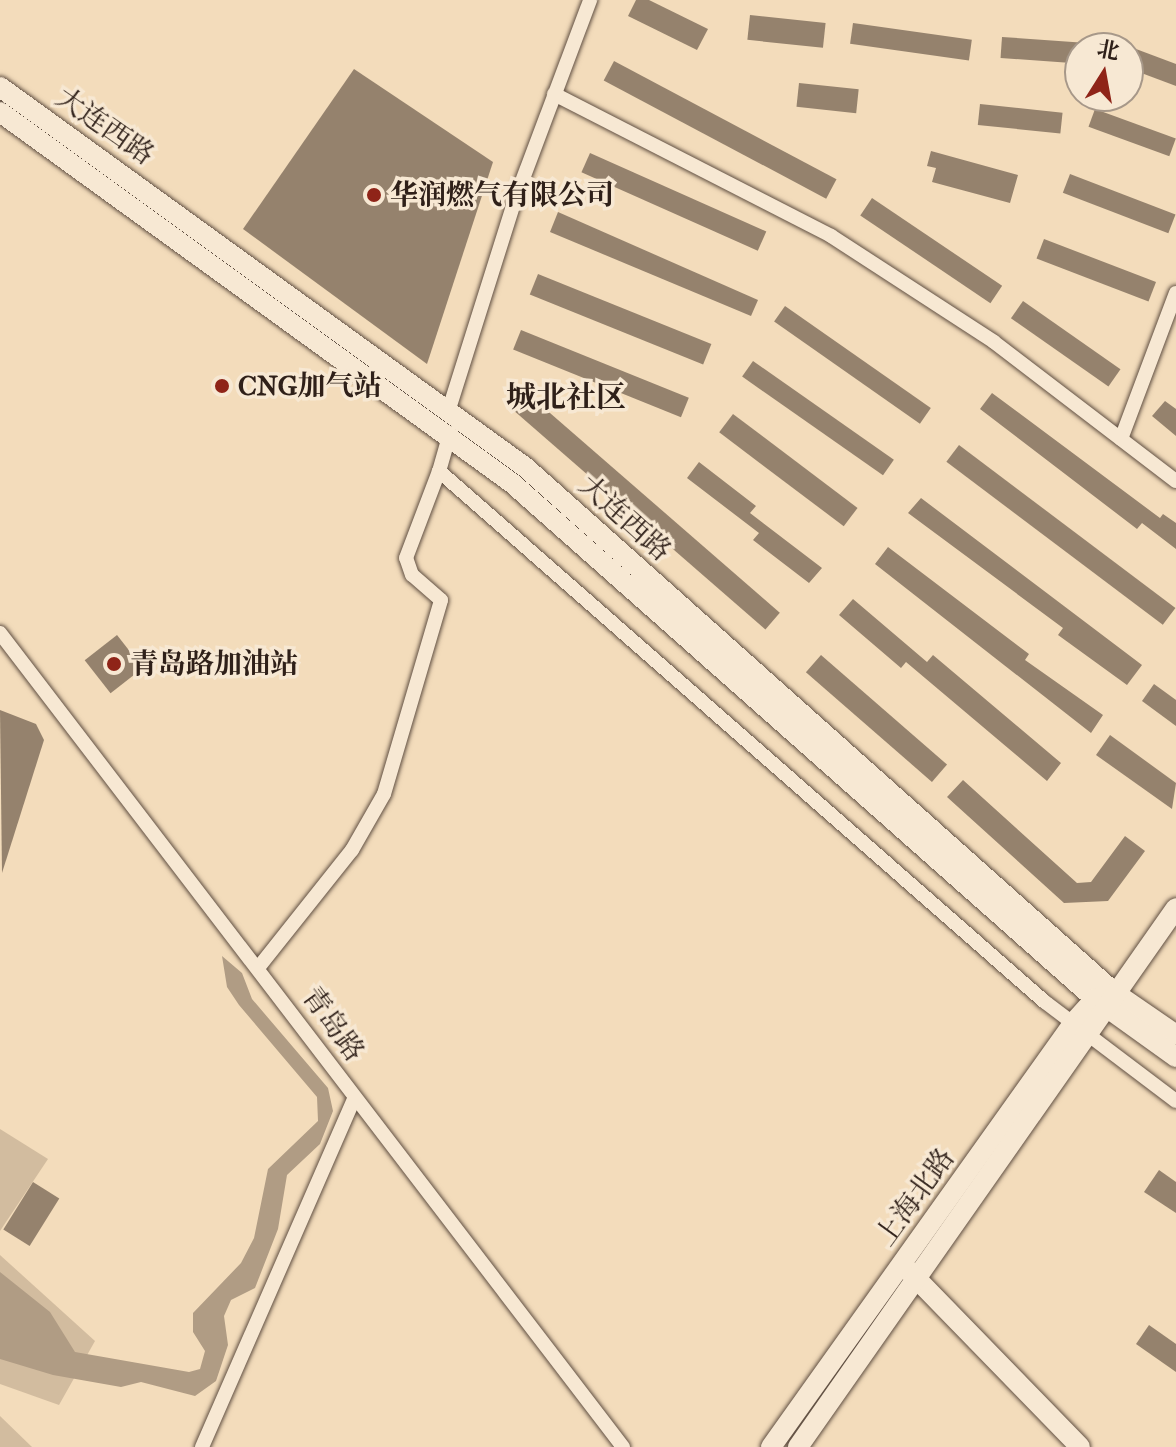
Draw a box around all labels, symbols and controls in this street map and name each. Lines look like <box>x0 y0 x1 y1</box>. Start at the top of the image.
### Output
north arrow <box>1064 32 1144 112</box>
text: 北 <box>1095 36 1121 65</box>
street label: 大连西路 <box>49 80 161 172</box>
place label: 华润燃气有限公司 <box>390 178 614 212</box>
marker: 华润燃气有限公司 <box>365 186 383 204</box>
place label: CNG加气站 <box>238 369 382 403</box>
marker: CNG加气站 <box>213 377 231 395</box>
district label: 城北社区 <box>506 380 626 416</box>
street label: 大连西路 <box>572 468 678 568</box>
place label: 青岛路加油站 <box>130 647 298 681</box>
marker: 青岛路加油站 <box>105 655 123 673</box>
street label: 青岛路 <box>295 980 371 1068</box>
street label: 上海北路 <box>868 1142 962 1252</box>

